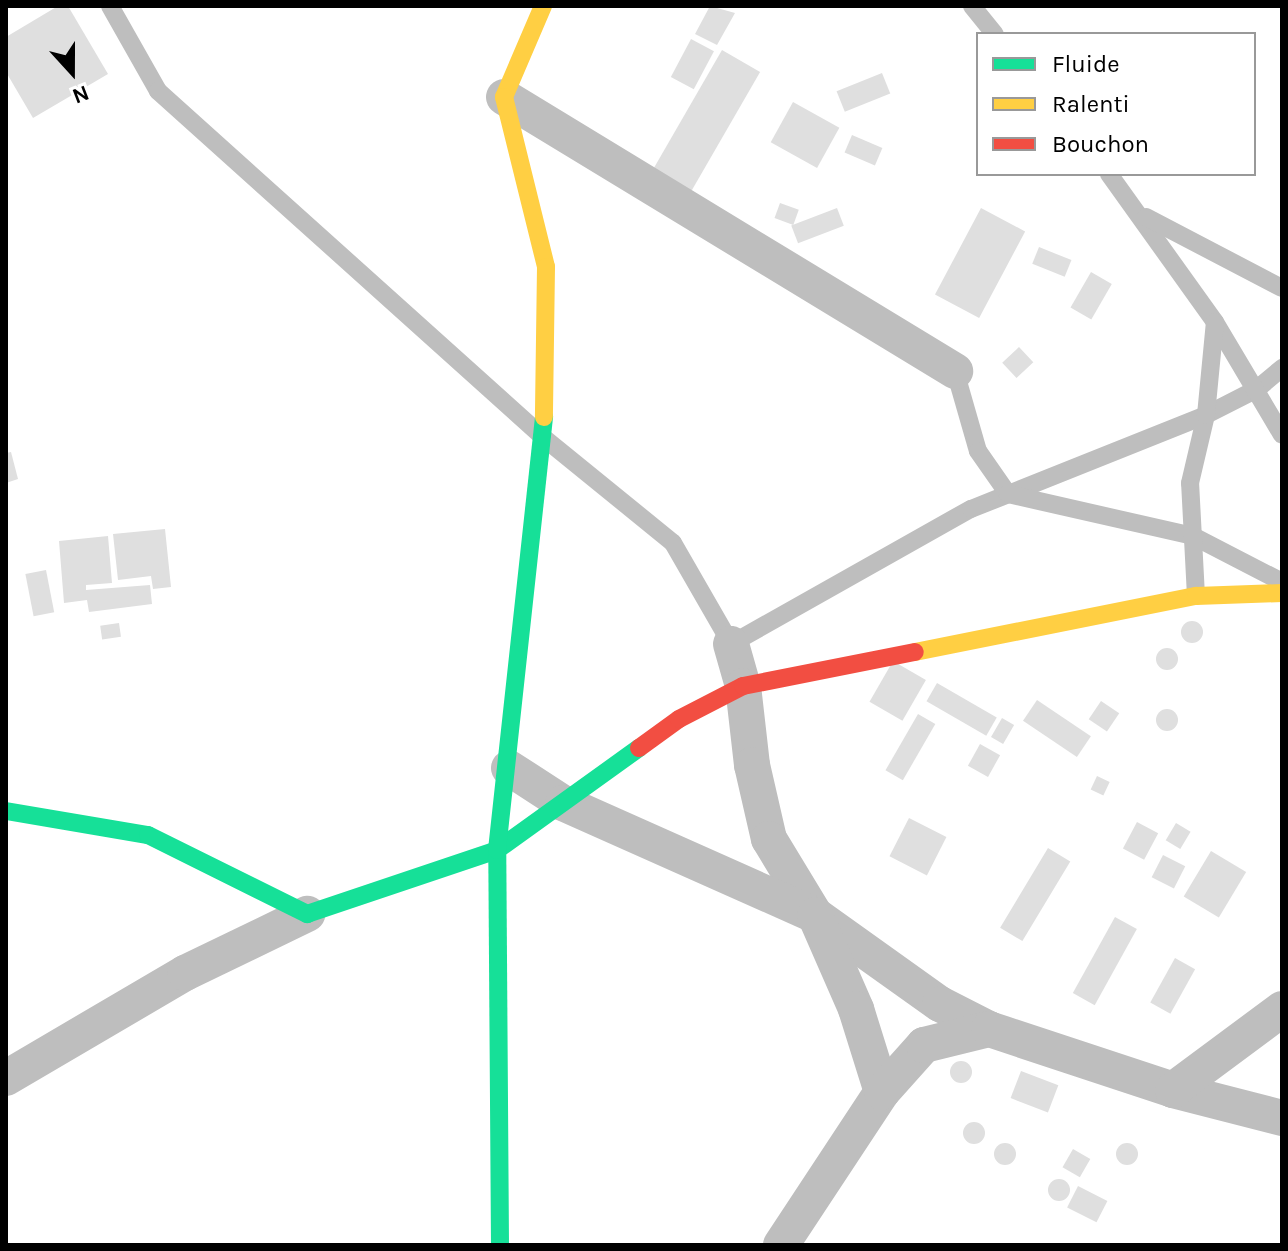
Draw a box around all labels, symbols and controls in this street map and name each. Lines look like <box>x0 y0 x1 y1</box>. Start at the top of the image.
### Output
north arrow <box>32 32 112 112</box>
legend <box>976 32 1256 176</box>
text: Fluide <box>1052 50 1120 78</box>
text: N <box>69 79 93 109</box>
text: Ralenti <box>1052 90 1130 118</box>
text: Bouchon <box>1052 130 1149 158</box>

